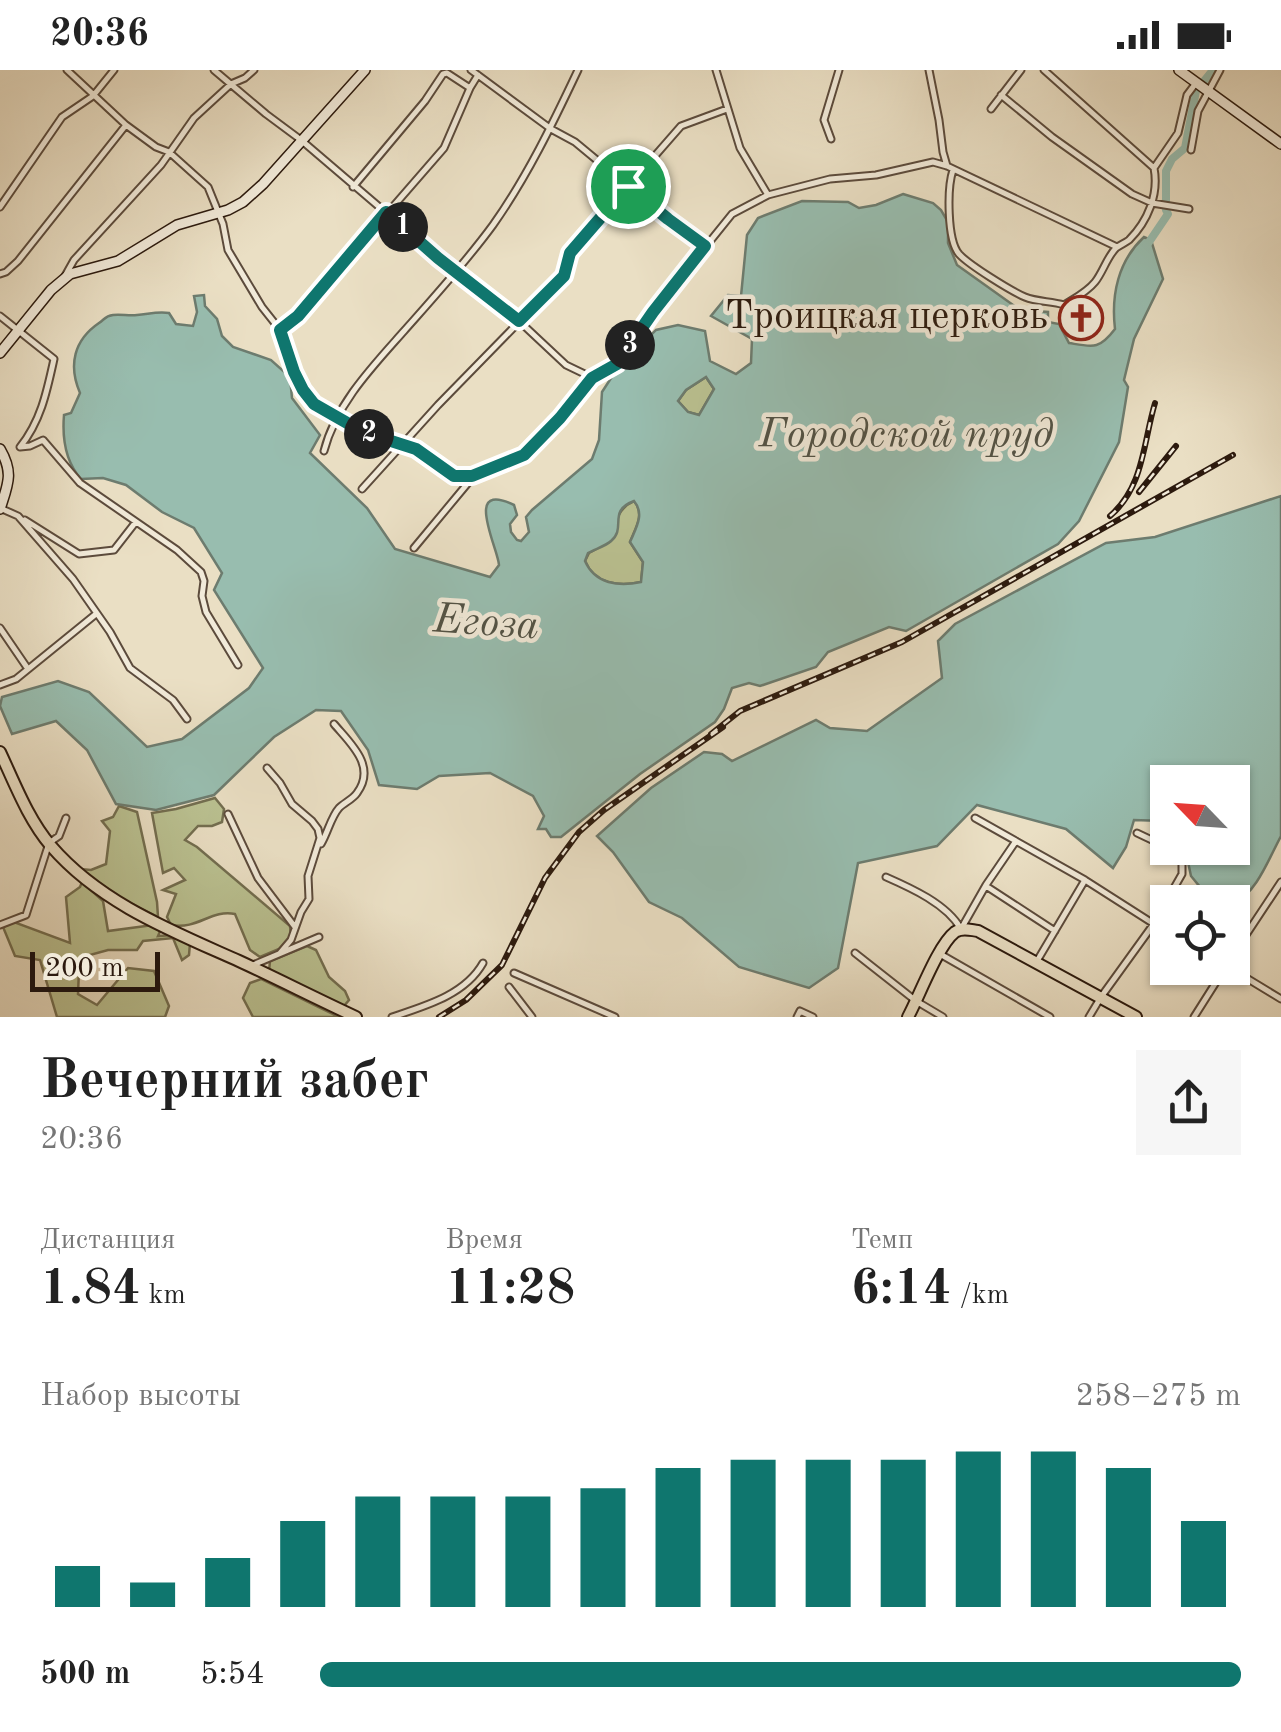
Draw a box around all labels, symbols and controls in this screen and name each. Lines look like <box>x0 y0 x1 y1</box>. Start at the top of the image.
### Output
text: 20:36 <box>50 16 149 54</box>
pin <box>586 144 671 229</box>
icon: arrive <box>601 159 656 214</box>
pin: 1 <box>378 202 428 252</box>
text: 1 <box>395 213 411 241</box>
church icon: Троицкая церковь <box>1058 295 1104 341</box>
place label: Троицкая церковь <box>725 298 1048 338</box>
pin: 3 <box>605 320 655 370</box>
text: 3 <box>622 331 638 359</box>
pin: 2 <box>344 409 394 459</box>
water label: Городской пруд <box>758 415 1054 457</box>
text: 2 <box>361 420 377 448</box>
water label: Егоза <box>430 599 541 649</box>
north arrow <box>1150 765 1250 865</box>
map controls <box>1150 765 1250 985</box>
button: locate <box>1150 885 1250 985</box>
scale bar <box>30 947 160 991</box>
text: 200 m <box>45 955 124 983</box>
button: share <box>1136 1050 1241 1155</box>
text: Вечерний забег <box>40 1055 429 1110</box>
text: 20:36 <box>40 1124 123 1156</box>
text: Дистанция <box>40 1227 175 1255</box>
text: Время <box>445 1227 523 1255</box>
text: Темп <box>851 1227 913 1255</box>
text: 1.84 <box>40 1265 141 1315</box>
text: 11:28 <box>445 1265 575 1315</box>
text: 6:14 <box>851 1265 952 1315</box>
text: km <box>141 1282 186 1310</box>
text: /km <box>952 1282 1009 1310</box>
text: Набор высоты <box>40 1381 241 1413</box>
text: 258–275 m <box>1075 1381 1241 1413</box>
text: 500 m <box>40 1659 130 1691</box>
text: 5:54 <box>200 1659 265 1691</box>

